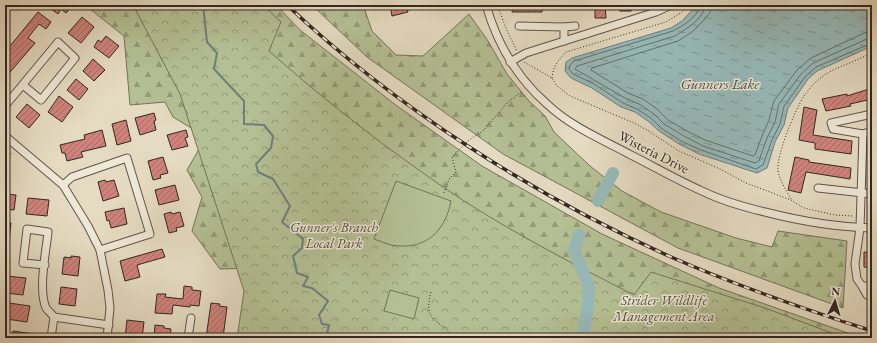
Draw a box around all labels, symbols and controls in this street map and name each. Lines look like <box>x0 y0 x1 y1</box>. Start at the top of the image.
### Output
water label: Gunners Lake <box>681 74 760 93</box>
street label: Wisteria Drive <box>616 127 693 178</box>
park label: Gunner's Branch Local Park <box>290 218 378 252</box>
north arrow <box>815 281 855 321</box>
text: N <box>831 284 841 298</box>
park label: Strider Wildlife Management Area <box>612 291 715 325</box>

